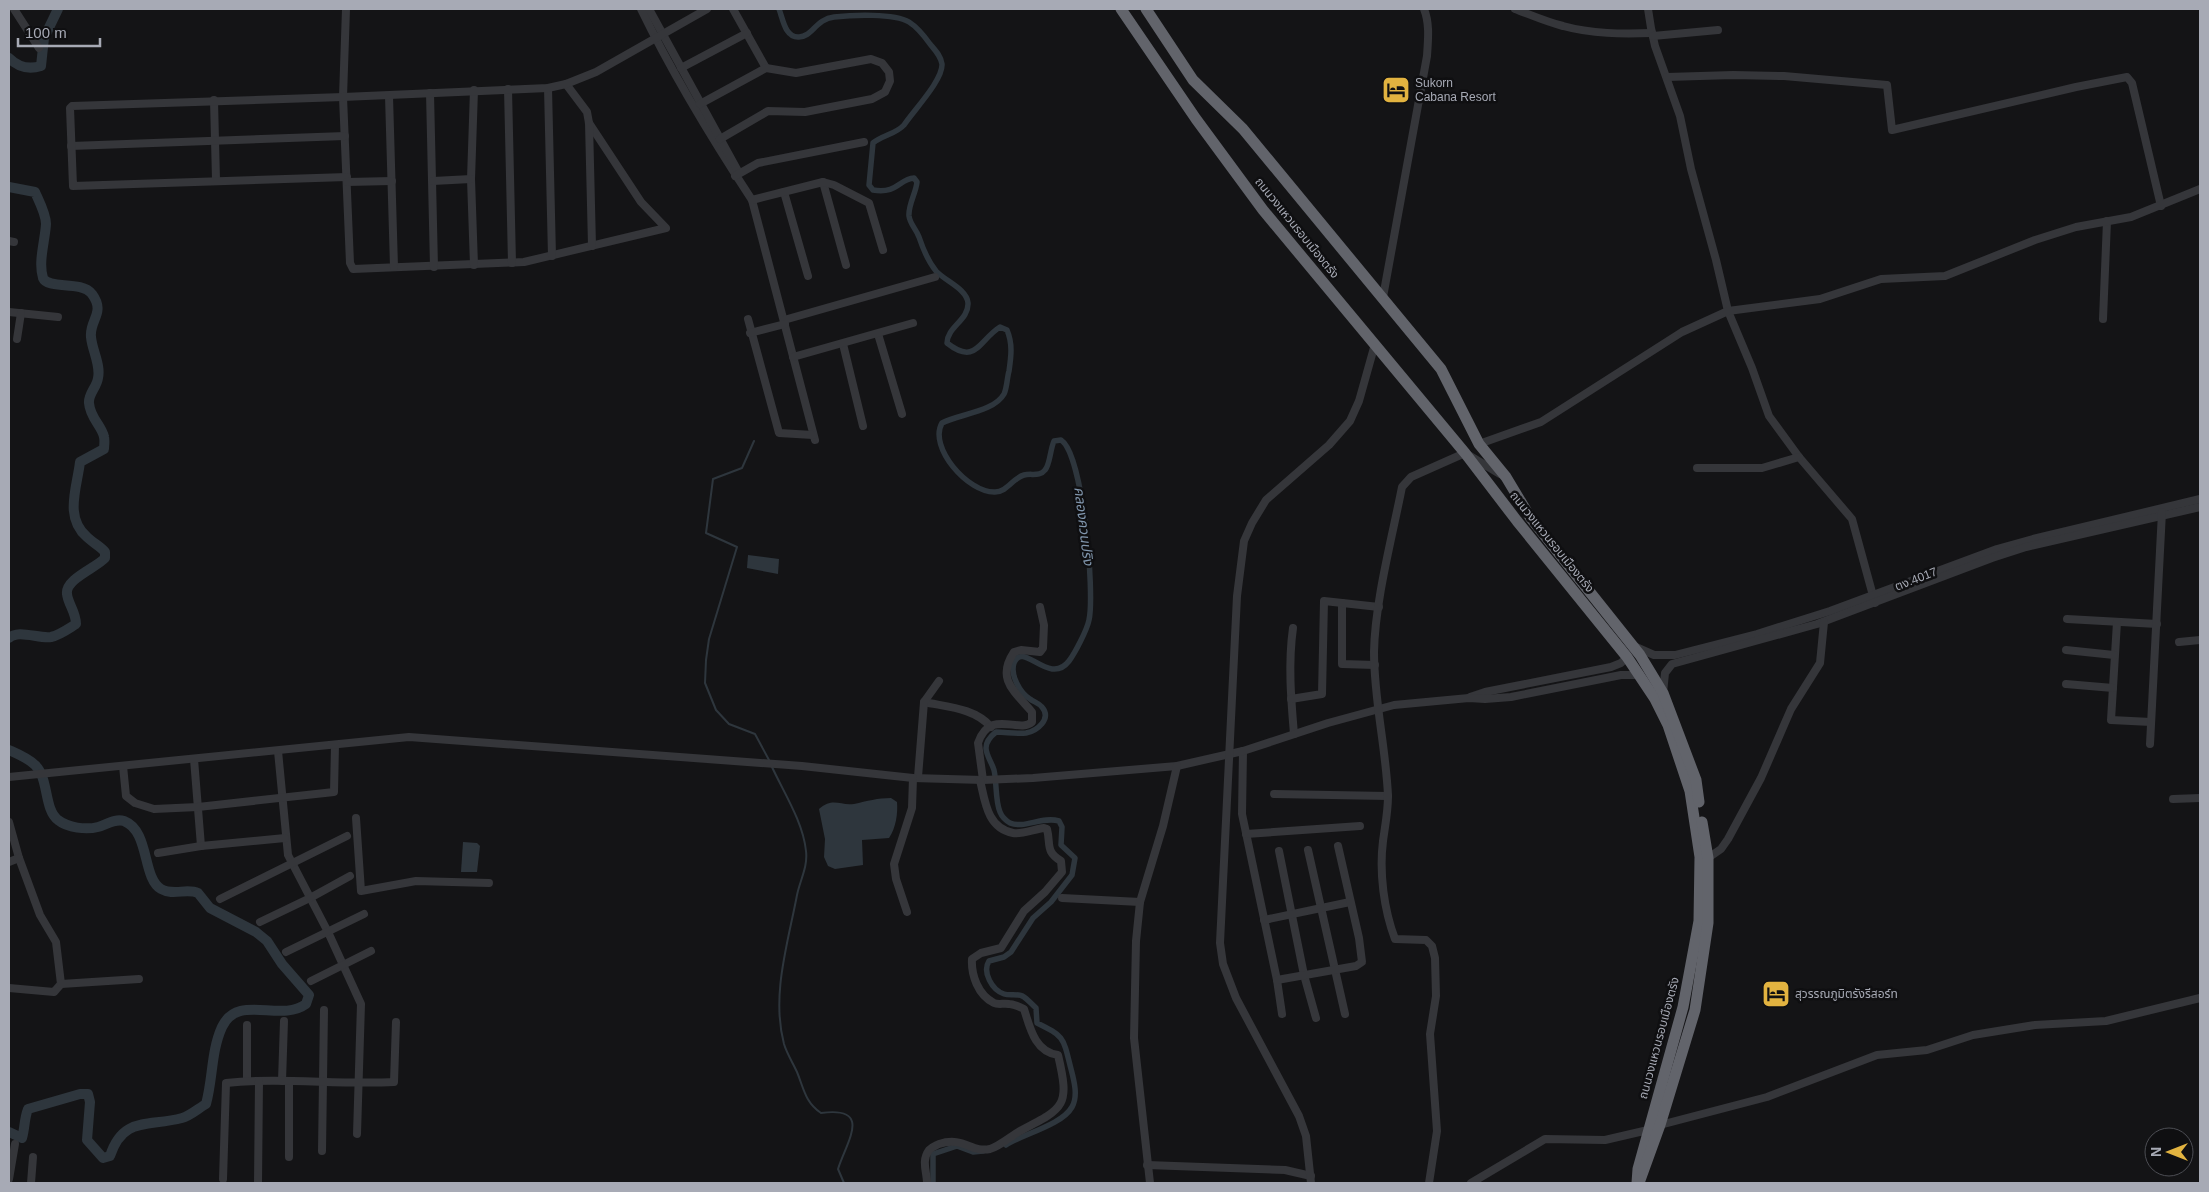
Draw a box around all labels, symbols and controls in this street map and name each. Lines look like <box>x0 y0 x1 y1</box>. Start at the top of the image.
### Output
scale bar <box>18 15 100 47</box>
text: 100 m <box>25 24 67 41</box>
hotel icon: Sukorn Cabana Resort <box>1381 75 1411 105</box>
place label: Sukorn Cabana Resort <box>1415 76 1496 104</box>
street label: ถนนวงแหวนรอบเมืองตรัง <box>1252 175 1342 281</box>
water label: คลองควนปริง <box>1071 486 1097 568</box>
street label: ถนนวงแหวนรอบเมืองตรัง <box>1507 489 1597 595</box>
street label: ตง.4017 <box>1893 564 1939 593</box>
street label: ถนนวงแหวนรอบเมืองตรัง <box>1636 976 1682 1100</box>
hotel icon: สุวรรณภูมิตรังรีสอร์ท <box>1761 979 1791 1009</box>
place label: สุวรรณภูมิตรังรีสอร์ท <box>1795 987 1898 1001</box>
north arrow <box>2144 1127 2194 1177</box>
text: N <box>2148 1147 2164 1157</box>

